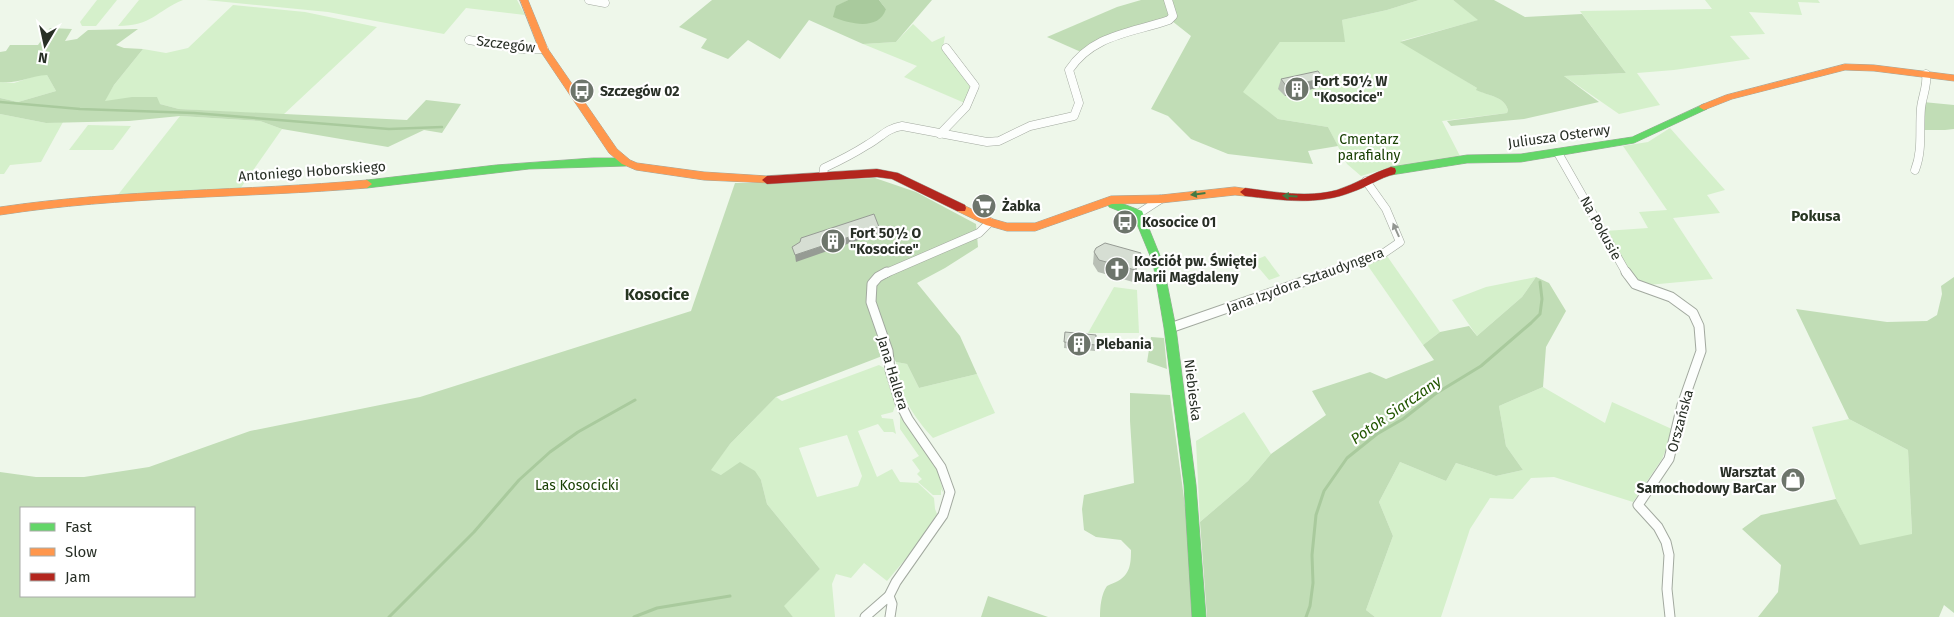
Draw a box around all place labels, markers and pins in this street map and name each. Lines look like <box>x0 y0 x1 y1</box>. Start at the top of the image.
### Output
place label: Fort 50½ W "Kosocice" <box>1314 73 1387 106</box>
building icon: Fort 50½ W "Kosocice" <box>1284 76 1310 102</box>
bus stop icon: Szczegów 02 <box>569 78 595 104</box>
place label: Szczegów 02 <box>600 83 680 100</box>
supermarket icon: Żabka <box>971 193 997 219</box>
place label: Żabka <box>1002 197 1041 215</box>
bus stop icon: Kosocice 01 <box>1112 209 1138 235</box>
place label: Kosocice 01 <box>1142 214 1216 231</box>
place label: Fort 50½ O "Kosocice" <box>850 225 921 258</box>
building icon: Fort 50½ O "Kosocice" <box>820 228 846 254</box>
place label: Kościół pw. Świętej Marii Magdaleny <box>1134 252 1257 286</box>
church icon: Kościół pw. Świętej Marii Magdaleny <box>1104 256 1130 282</box>
building icon: Plebania <box>1066 331 1092 357</box>
place label: Plebania <box>1096 336 1152 353</box>
place label: Warsztat Samochodowy BarCar <box>1637 464 1777 497</box>
shop icon: Warsztat Samochodowy BarCar <box>1780 467 1806 493</box>

